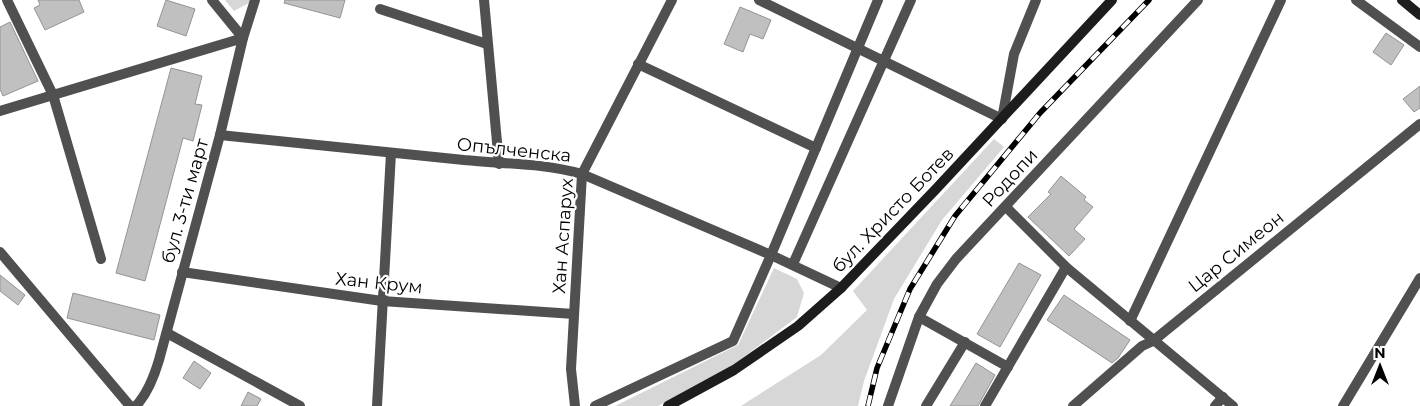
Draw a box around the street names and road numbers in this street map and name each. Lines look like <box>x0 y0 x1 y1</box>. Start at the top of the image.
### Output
street label: Опълченска <box>456 133 572 167</box>
street label: бул. 3-ти март <box>157 136 213 266</box>
street label: бул. Христо Ботев <box>827 143 959 277</box>
street label: Родопи <box>978 144 1042 212</box>
street label: Хан Аспарух <box>548 177 578 295</box>
street label: Цар Симеон <box>1184 207 1288 297</box>
street label: Хан Крум <box>334 267 424 299</box>

